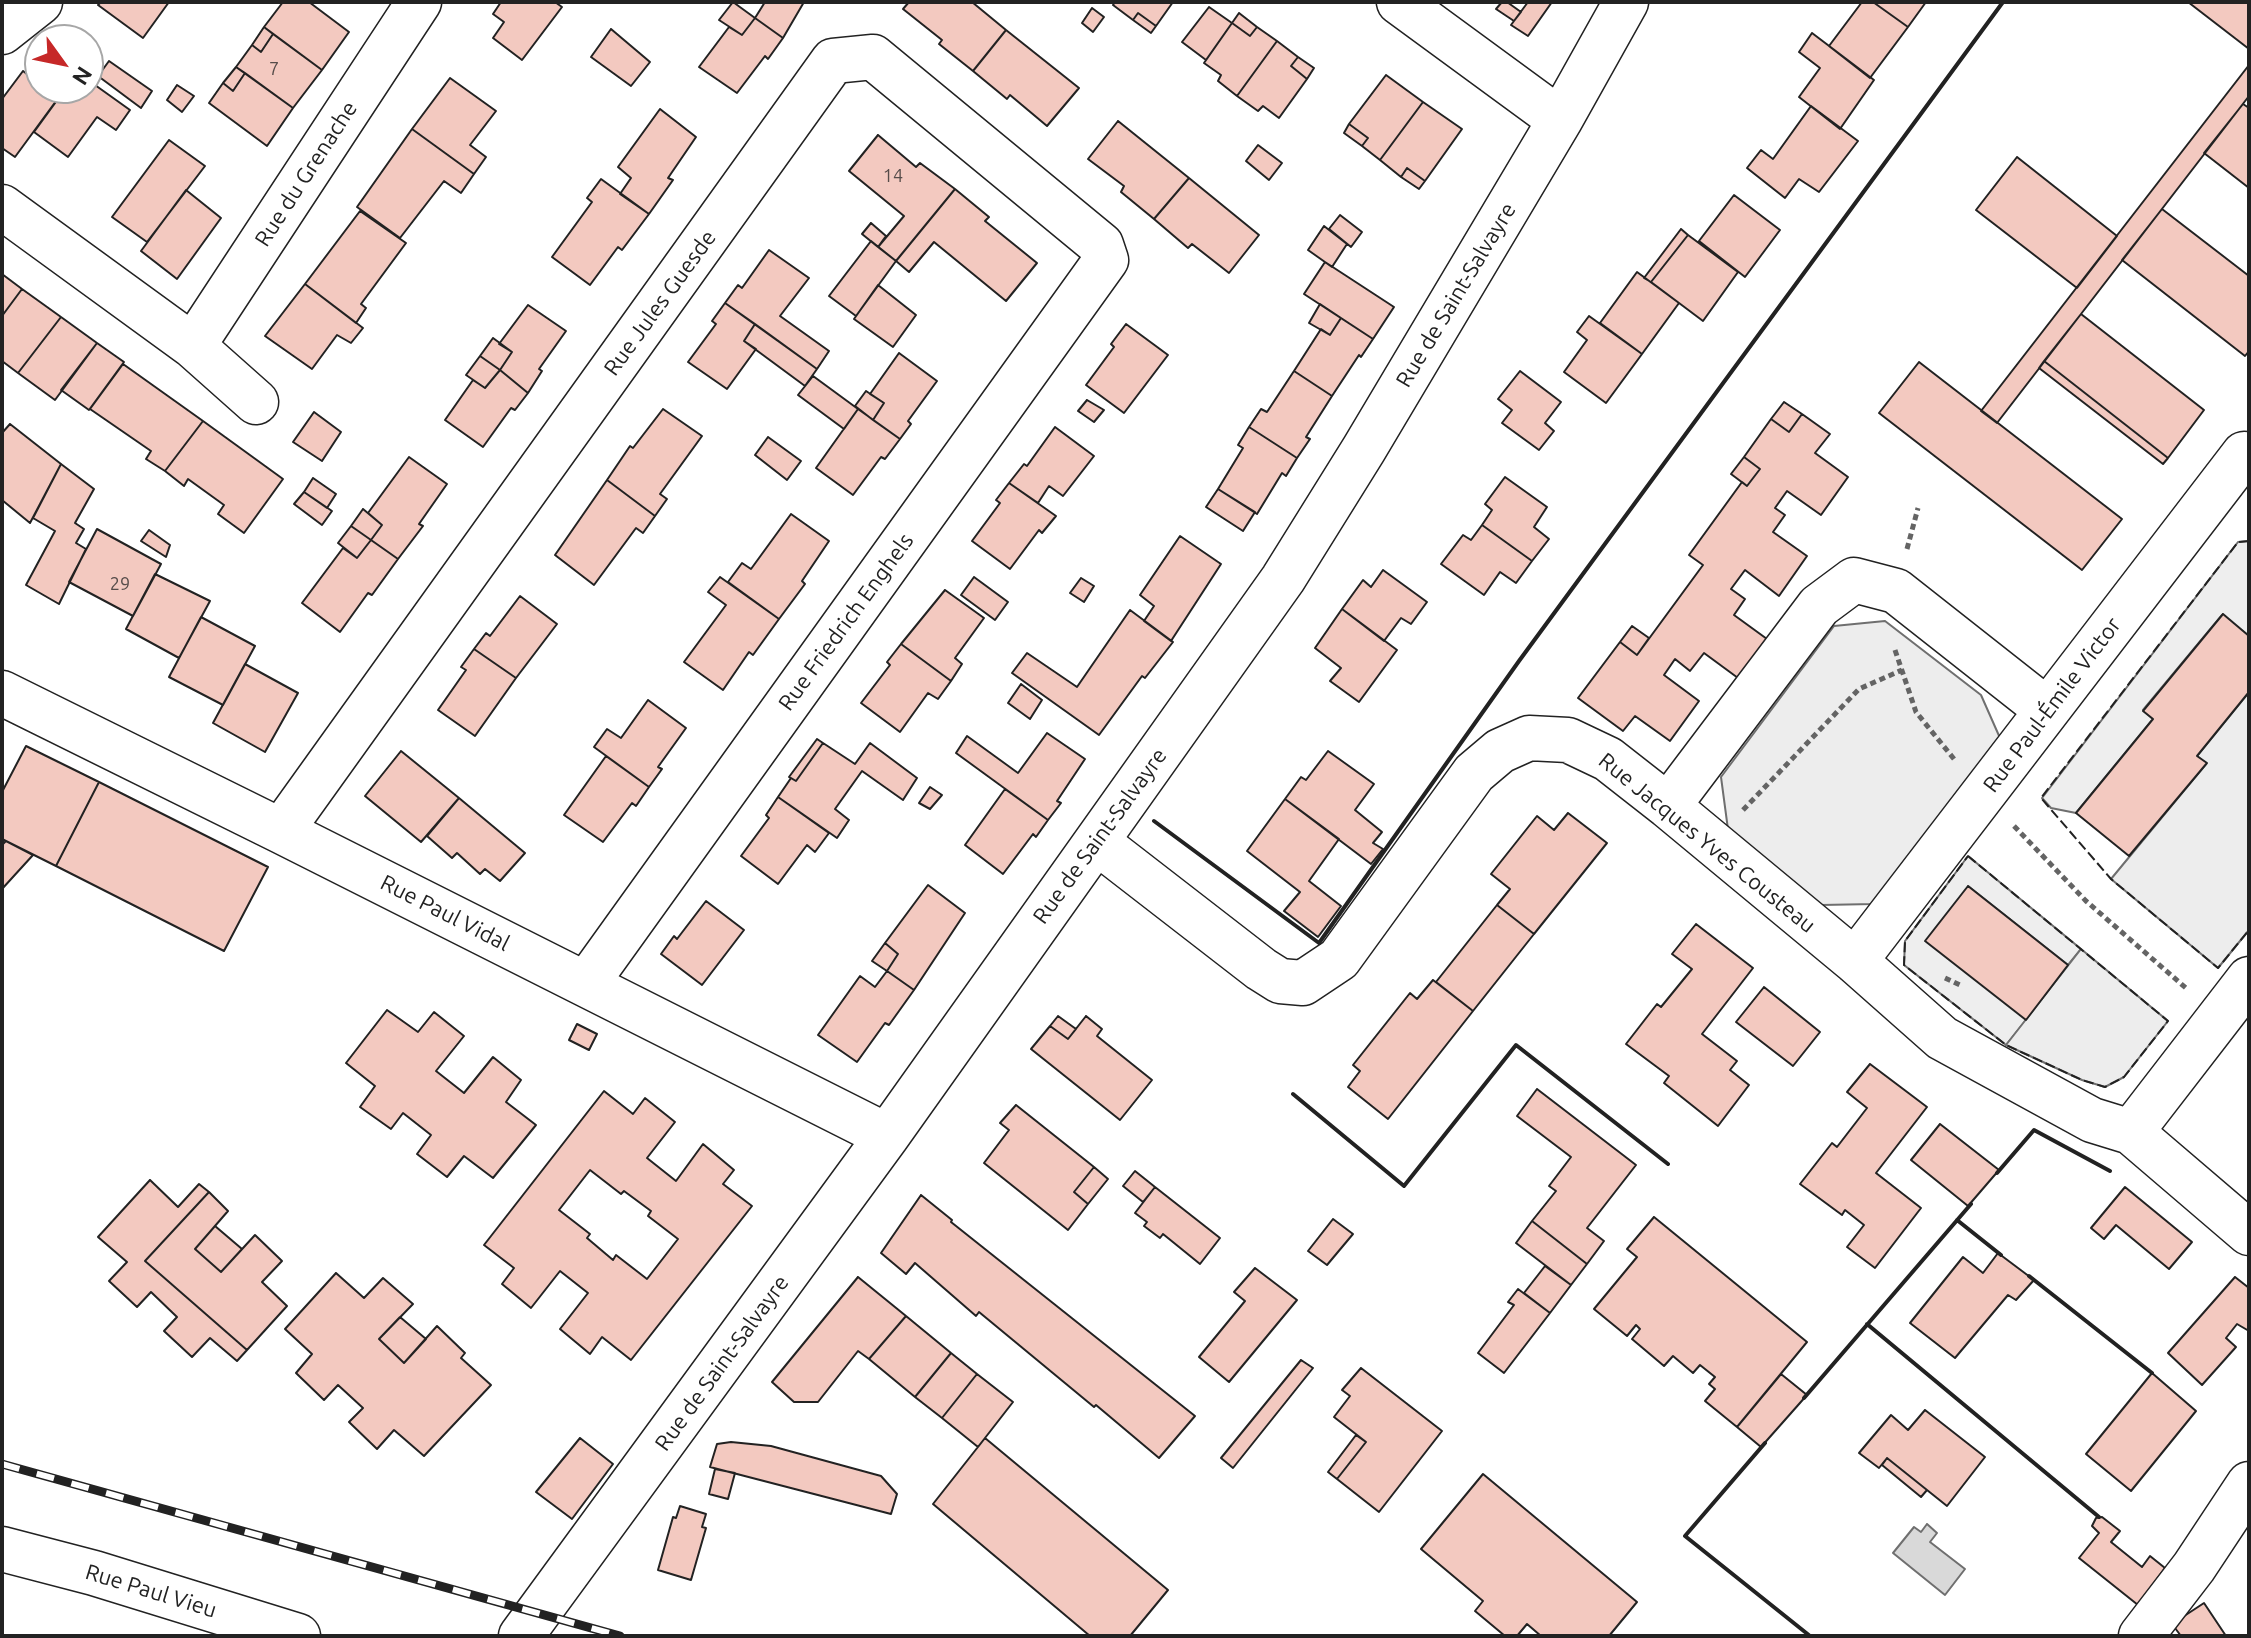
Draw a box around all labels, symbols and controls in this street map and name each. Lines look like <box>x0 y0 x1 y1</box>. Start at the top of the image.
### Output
north arrow <box>24 24 104 104</box>
house number: 7 <box>269 58 279 80</box>
text: N <box>68 63 98 90</box>
street label: Rue du Grenache <box>249 96 363 252</box>
house number: 14 <box>883 165 903 187</box>
street label: Rue de Saint-Salvayre <box>1391 198 1521 392</box>
street label: Rue Jules Guesde <box>598 225 722 381</box>
street label: Rue Friedrich Enghels <box>773 528 919 716</box>
house number: 29 <box>110 573 130 595</box>
street label: Rue Paul-Émile Victor <box>1978 612 2126 798</box>
street label: Rue de Saint-Salvayre <box>1027 743 1173 929</box>
street label: Rue Jacques Yves Cousteau <box>1593 747 1821 939</box>
street label: Rue Paul Vidal <box>376 869 514 957</box>
street label: Rue de Saint-Salvayre <box>649 1270 795 1456</box>
street label: Rue Paul Vieu <box>82 1559 220 1623</box>

